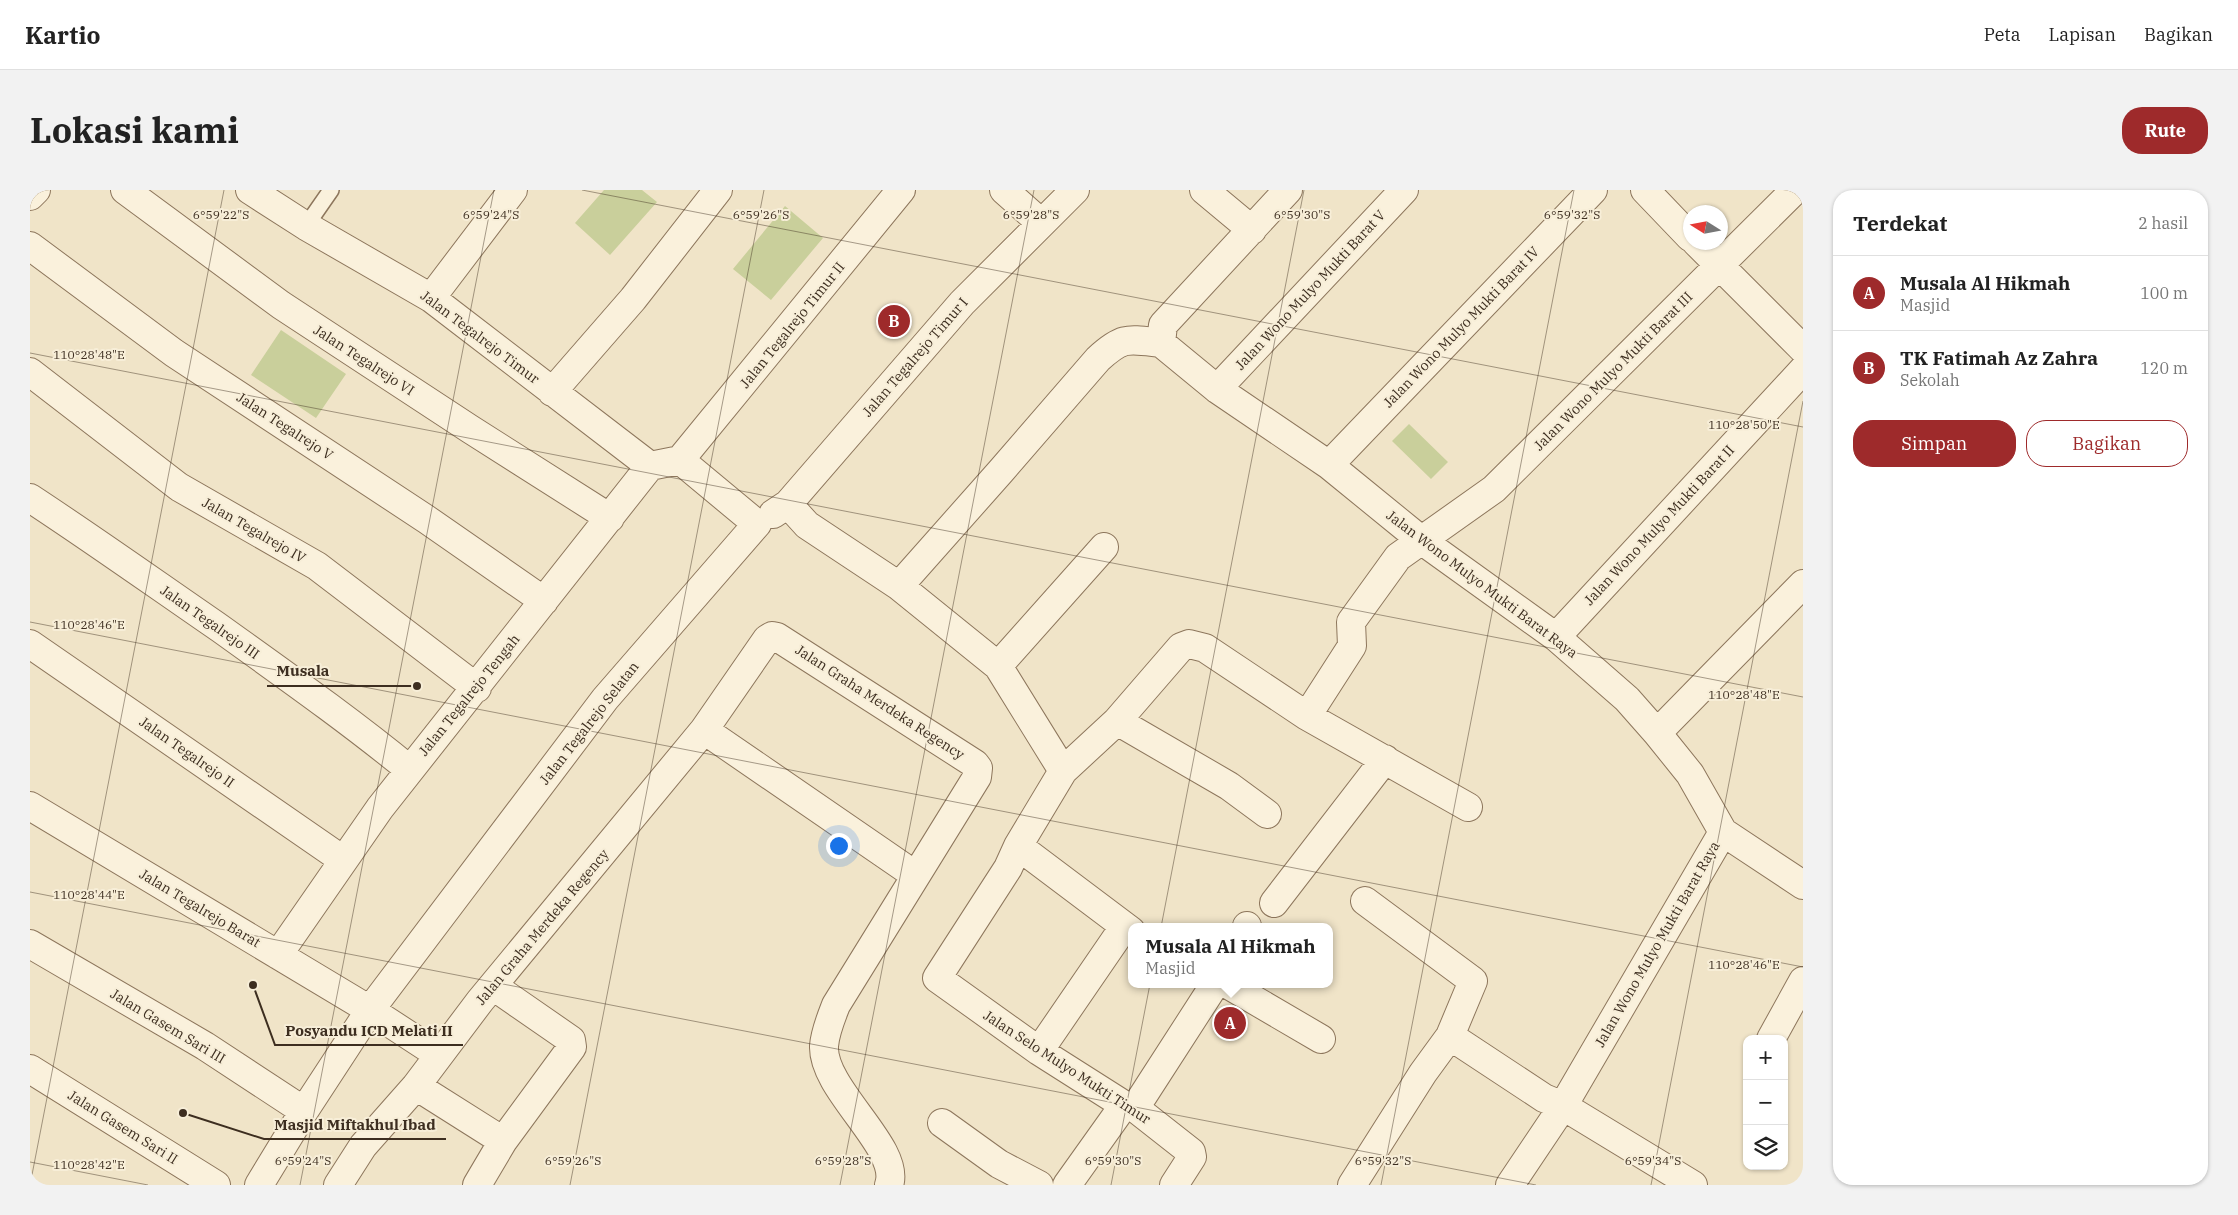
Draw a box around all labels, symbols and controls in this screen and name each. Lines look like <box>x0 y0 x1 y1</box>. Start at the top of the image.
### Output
text: Kartio <box>25 19 100 51</box>
text: Peta <box>1984 23 2021 46</box>
text: Lapisan <box>2049 23 2116 46</box>
text: Bagikan <box>2144 23 2213 46</box>
text: Lokasi kami <box>30 107 239 153</box>
button: Rute <box>2122 107 2208 154</box>
north arrow <box>1683 205 1728 250</box>
street label: Jalan Wono Mulyo Mukti Barat V <box>1231 206 1389 374</box>
text: 6°59'22"S <box>193 207 249 222</box>
text: 6°59'24"S <box>463 207 519 222</box>
text: 6°59'26"S <box>733 207 789 222</box>
text: 6°59'28"S <box>1003 207 1059 222</box>
text: 6°59'30"S <box>1274 207 1330 222</box>
text: 6°59'32"S <box>1544 207 1600 222</box>
text: Terdekat <box>1853 209 1947 237</box>
text: 2 hasil <box>2138 213 2188 233</box>
street label: Jalan Wono Mulyo Mukti Barat IV <box>1379 243 1543 411</box>
street label: Jalan Tegalrejo Timur II <box>736 258 849 392</box>
text: Musala Al Hikmah <box>1900 271 2070 295</box>
text: A <box>1863 283 1875 303</box>
text: 100 m <box>2140 283 2188 303</box>
street label: Jalan Tegalrejo Timur <box>417 286 544 388</box>
street label: Jalan Wono Mulyo Mukti Barat III <box>1530 288 1696 454</box>
street label: Jalan Tegalrejo Timur I <box>858 293 972 420</box>
text: Masjid <box>1900 295 1950 315</box>
pin: B <box>878 302 910 340</box>
street label: Jalan Tegalrejo VI <box>310 321 418 399</box>
text: TK Fatimah Az Zahra <box>1900 346 2098 370</box>
text: 110°28'48"E <box>53 347 125 362</box>
text: B <box>1863 358 1875 378</box>
text: 120 m <box>2140 358 2188 378</box>
text: Sekolah <box>1900 370 1960 390</box>
street label: Jalan Tegalrejo V <box>233 388 337 464</box>
text: 110°28'50"E <box>1708 417 1780 432</box>
button: Simpan <box>1853 420 2016 467</box>
button: Bagikan <box>2026 420 2188 467</box>
street label: Jalan Wono Mulyo Mukti Barat II <box>1580 441 1738 609</box>
street label: Jalan Tegalrejo IV <box>199 493 309 567</box>
street label: Jalan Wono Mulyo Mukti Barat Raya <box>1383 506 1581 662</box>
street label: Jalan Tegalrejo III <box>157 581 263 663</box>
text: 110°28'46"E <box>53 617 125 632</box>
street label: Jalan Tegalrejo Tengah <box>414 630 524 760</box>
street label: Jalan Graha Merdeka Regency <box>792 641 968 764</box>
callout: Musala <box>267 656 339 686</box>
street label: Jalan Tegalrejo Selatan <box>535 658 643 788</box>
text: Musala <box>277 661 330 680</box>
text: 110°28'48"E <box>1708 687 1780 702</box>
street label: Jalan Tegalrejo II <box>136 712 238 792</box>
your location <box>826 833 852 859</box>
street label: Jalan Wono Mulyo Mukti Barat Raya <box>1591 838 1724 1050</box>
street label: Jalan Graha Merdeka Regency <box>471 845 613 1009</box>
street label: Jalan Tegalrejo Barat <box>136 865 264 951</box>
text: 110°28'44"E <box>53 887 125 902</box>
popup <box>1128 923 1333 988</box>
text: Musala Al Hikmah <box>1145 934 1316 958</box>
text: 110°28'46"E <box>1708 957 1780 972</box>
text: Masjid <box>1145 958 1195 978</box>
street label: Jalan Gasem Sari III <box>107 985 229 1068</box>
pin: A <box>1214 1004 1246 1042</box>
street label: Jalan Selo Mulyo Mukti Timur <box>980 1006 1155 1128</box>
callout: Posyandu ICD Melati II <box>275 1015 463 1045</box>
text: Posyandu ICD Melati II <box>285 1021 453 1040</box>
map controls <box>1743 1035 1788 1170</box>
button: + <box>1743 1035 1788 1080</box>
button: − <box>1743 1080 1788 1125</box>
street label: Jalan Gasem Sari II <box>65 1086 181 1168</box>
callout: Masjid Miftakhul Ibad <box>264 1109 446 1139</box>
text: Masjid Miftakhul Ibad <box>274 1115 436 1134</box>
button: layers <box>1743 1125 1788 1170</box>
text: 6°59'24"S <box>275 1153 331 1168</box>
text: 6°59'26"S <box>545 1153 601 1168</box>
text: 6°59'28"S <box>815 1153 871 1168</box>
text: 6°59'30"S <box>1085 1153 1141 1168</box>
text: 6°59'32"S <box>1355 1153 1411 1168</box>
text: 6°59'34"S <box>1625 1153 1681 1168</box>
text: 110°28'42"E <box>53 1157 125 1172</box>

